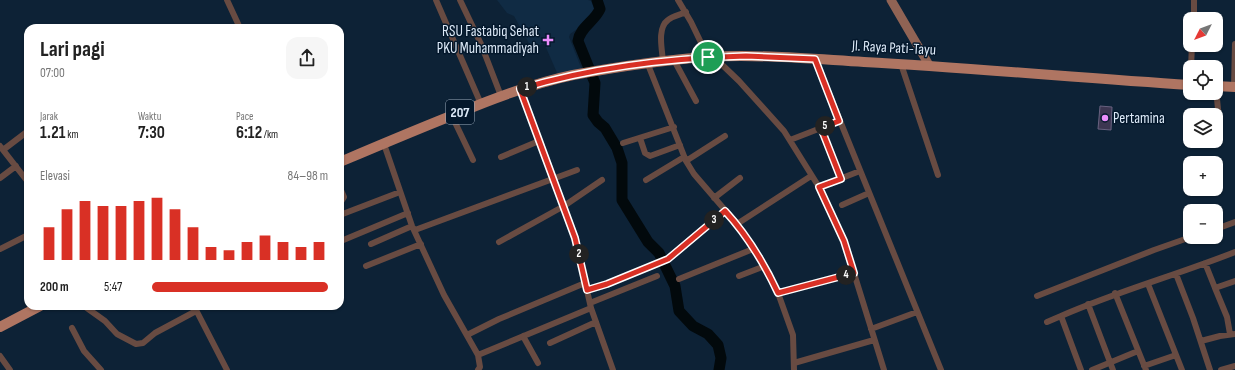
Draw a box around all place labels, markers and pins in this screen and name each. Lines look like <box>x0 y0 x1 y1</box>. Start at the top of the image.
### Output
place label: RSU Fastabiq Sehat PKU Muhammadiyah <box>437 22 539 58</box>
marker: RSU Fastabiq Sehat PKU Muhammadiyah <box>542 34 554 46</box>
pin <box>691 40 725 74</box>
pin: 1 <box>517 77 537 97</box>
place label: Pertamina <box>1113 109 1165 128</box>
marker: Pertamina <box>1100 113 1110 123</box>
pin: 5 <box>815 116 835 136</box>
pin: 3 <box>704 210 724 230</box>
pin: 2 <box>569 244 589 264</box>
pin: 4 <box>836 265 856 285</box>

